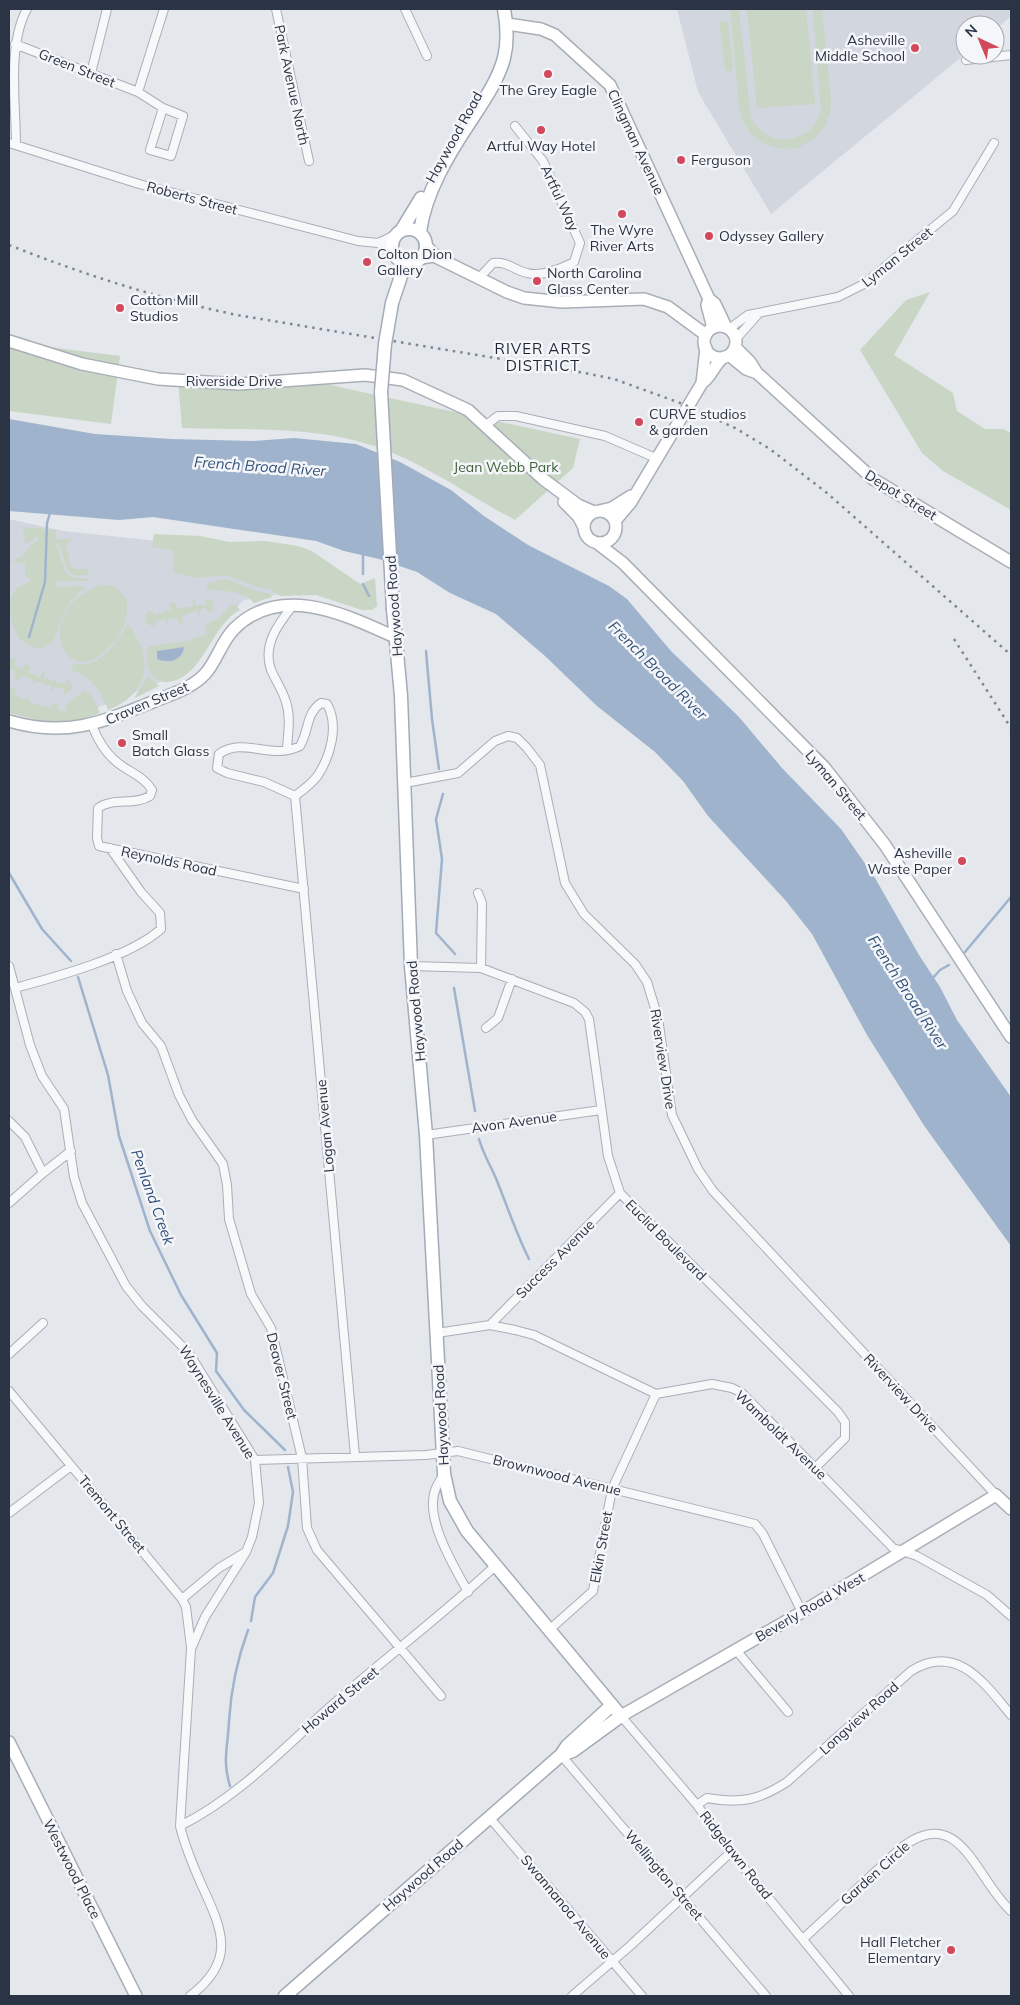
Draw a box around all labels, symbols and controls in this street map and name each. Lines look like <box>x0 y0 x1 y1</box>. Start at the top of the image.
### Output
north arrow <box>955 15 1005 65</box>
text: N <box>961 21 981 41</box>
street label: Park Avenue North <box>270 23 314 147</box>
place label: Asheville Middle School <box>815 31 905 65</box>
marker: Asheville Middle School <box>909 42 921 54</box>
street label: Green Street <box>36 44 118 92</box>
marker: The Grey Eagle <box>542 68 554 80</box>
place label: The Grey Eagle <box>499 81 597 99</box>
street label: Clingman Avenue <box>604 86 668 198</box>
street label: Haywood Road <box>422 88 486 186</box>
marker: Artful Way Hotel <box>535 124 547 136</box>
place label: Artful Way Hotel <box>486 137 596 155</box>
place label: Ferguson <box>691 151 751 169</box>
marker: Ferguson <box>675 154 687 166</box>
street label: Artful Way <box>537 162 583 234</box>
street label: Roberts Street <box>145 177 239 219</box>
marker: The Wyre River Arts <box>616 208 628 220</box>
place label: The Wyre River Arts <box>590 221 654 255</box>
street label: Lyman Street <box>858 223 936 291</box>
place label: Odyssey Gallery <box>719 227 824 245</box>
marker: Odyssey Gallery <box>703 230 715 242</box>
place label: Colton Dion Gallery <box>377 245 452 279</box>
marker: Colton Dion Gallery <box>361 256 373 268</box>
place label: North Carolina Glass Center <box>547 264 642 298</box>
marker: North Carolina Glass Center <box>531 275 543 287</box>
place label: Cotton Mill Studios <box>130 291 198 325</box>
marker: Cotton Mill Studios <box>114 302 126 314</box>
district label: RIVER ARTS DISTRICT <box>495 339 592 375</box>
street label: Riverside Drive <box>186 372 282 390</box>
place label: CURVE studios & garden <box>649 405 747 439</box>
marker: CURVE studios & garden <box>633 416 645 428</box>
water label: French Broad River <box>193 452 327 480</box>
park label: Jean Webb Park <box>454 458 559 476</box>
street label: Depot Street <box>862 466 940 524</box>
street label: Haywood Road <box>381 555 407 657</box>
water label: French Broad River <box>605 617 712 724</box>
street label: Craven Street <box>103 677 191 729</box>
place label: Small Batch Glass <box>132 726 209 760</box>
marker: Small Batch Glass <box>116 737 128 749</box>
street label: Lyman Street <box>802 746 871 824</box>
street label: Reynolds Road <box>120 842 218 880</box>
place label: Asheville Waste Paper <box>868 844 953 878</box>
marker: Asheville Waste Paper <box>956 855 968 867</box>
water label: French Broad River <box>864 931 952 1053</box>
street label: Haywood Road <box>403 960 429 1062</box>
street label: Riverview Drive <box>646 1008 680 1110</box>
street label: Logan Avenue <box>312 1079 338 1173</box>
street label: Avon Avenue <box>470 1107 558 1137</box>
water label: Penland Creek <box>127 1147 180 1249</box>
street label: Euclid Boulevard <box>622 1196 710 1284</box>
street label: Success Avenue <box>512 1216 598 1302</box>
street label: Deaver Street <box>263 1331 301 1421</box>
street label: Waynesville Avenue <box>175 1342 259 1462</box>
street label: Riverview Drive <box>860 1350 942 1436</box>
street label: Haywood Road <box>429 1364 453 1466</box>
street label: Wamboldt Avenue <box>731 1387 831 1483</box>
street label: Brownwood Avenue <box>491 1450 623 1500</box>
street label: Tremont Street <box>74 1472 150 1557</box>
street label: Elkin Street <box>586 1510 616 1584</box>
street label: Beverly Road West <box>752 1568 868 1646</box>
street label: Howard Street <box>298 1663 382 1737</box>
street label: Longview Road <box>816 1678 902 1758</box>
street label: Ridgelawn Road <box>696 1807 776 1903</box>
street label: Westwood Place <box>39 1816 105 1922</box>
street label: Wellington Street <box>621 1826 707 1924</box>
street label: Haywood Road <box>379 1835 467 1915</box>
street label: Garden Circle <box>837 1837 913 1909</box>
street label: Swannanoa Avenue <box>517 1851 615 1963</box>
place label: Hall Fletcher Elementary <box>860 1933 942 1967</box>
marker: Hall Fletcher Elementary <box>945 1944 957 1956</box>

